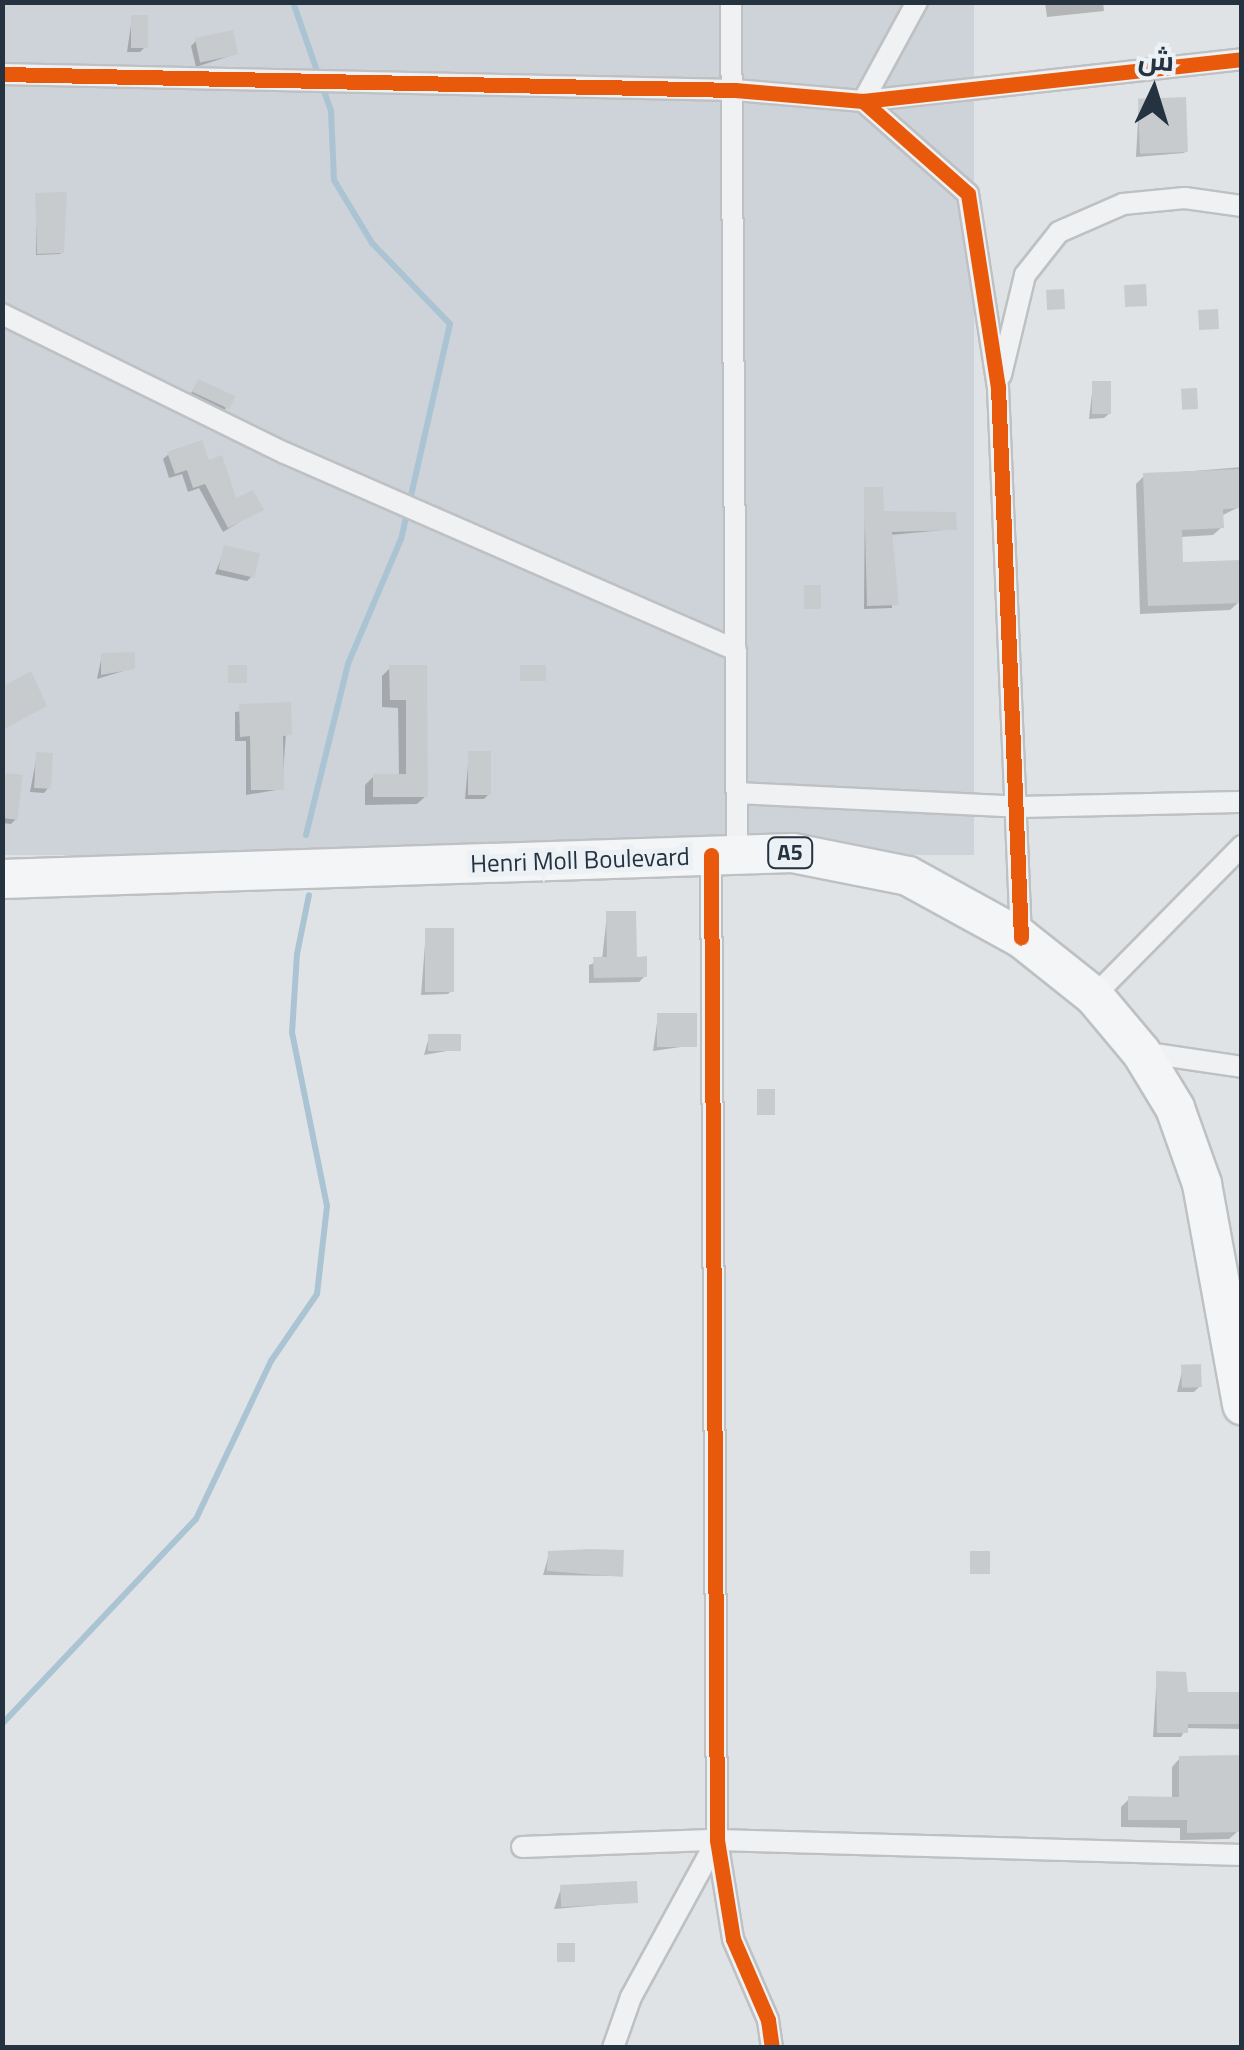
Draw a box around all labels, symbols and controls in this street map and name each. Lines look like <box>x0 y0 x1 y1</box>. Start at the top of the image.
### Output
text: ش <box>1137 37 1176 82</box>
north arrow <box>1104 40 1204 140</box>
road number: A5 <box>765 836 815 870</box>
street label: Henri Moll Boulevard <box>470 841 690 879</box>

